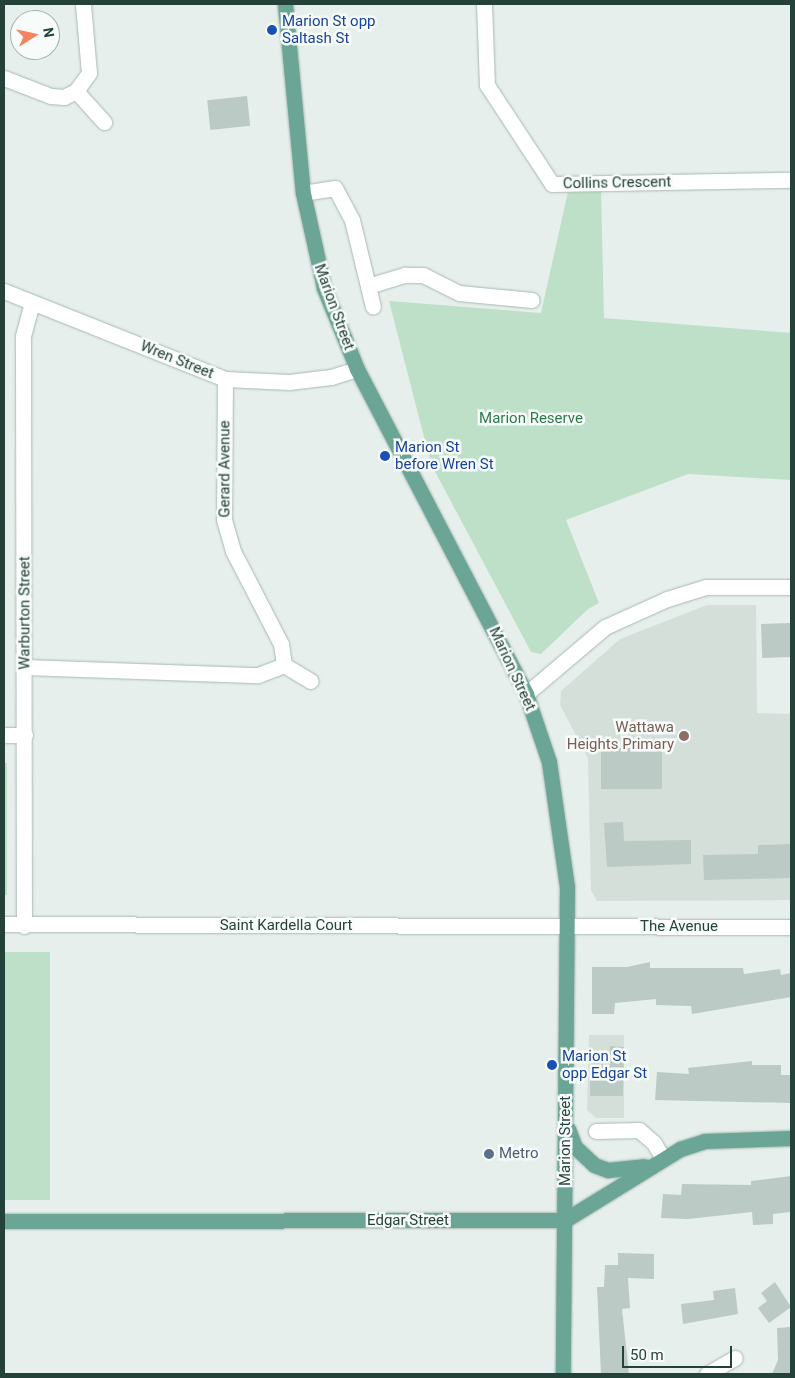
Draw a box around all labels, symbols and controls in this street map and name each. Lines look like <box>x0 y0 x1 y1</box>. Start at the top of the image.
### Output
north arrow <box>10 10 60 60</box>
place label: Marion St opp Saltash St <box>282 12 375 47</box>
marker: Marion St opp Saltash St <box>266 24 278 36</box>
text: N <box>40 26 58 39</box>
street label: Collins Crescent <box>563 173 671 193</box>
street label: Marion Street <box>310 262 358 352</box>
street label: Wren Street <box>138 337 216 383</box>
park label: Marion Reserve <box>479 410 583 428</box>
street label: Gerard Avenue <box>216 420 234 518</box>
place label: Marion St before Wren St <box>395 438 494 473</box>
marker: Marion St before Wren St <box>379 450 391 462</box>
street label: Warburton Street <box>16 556 34 670</box>
street label: Marion Street <box>485 624 539 714</box>
place label: Wattawa Heights Primary <box>567 718 674 753</box>
marker: Wattawa Heights Primary <box>678 730 690 742</box>
street label: Saint Kardella Court <box>220 917 352 935</box>
street label: The Avenue <box>640 918 718 936</box>
place label: Marion St opp Edgar St <box>562 1047 647 1082</box>
marker: Marion St opp Edgar St <box>546 1059 558 1071</box>
street label: Marion Street <box>557 1096 575 1186</box>
place label: Metro <box>499 1145 538 1163</box>
marker: Metro <box>483 1148 495 1160</box>
street label: Edgar Street <box>367 1212 449 1230</box>
scale bar <box>625 1336 735 1368</box>
text: 50 m <box>630 1346 664 1364</box>

